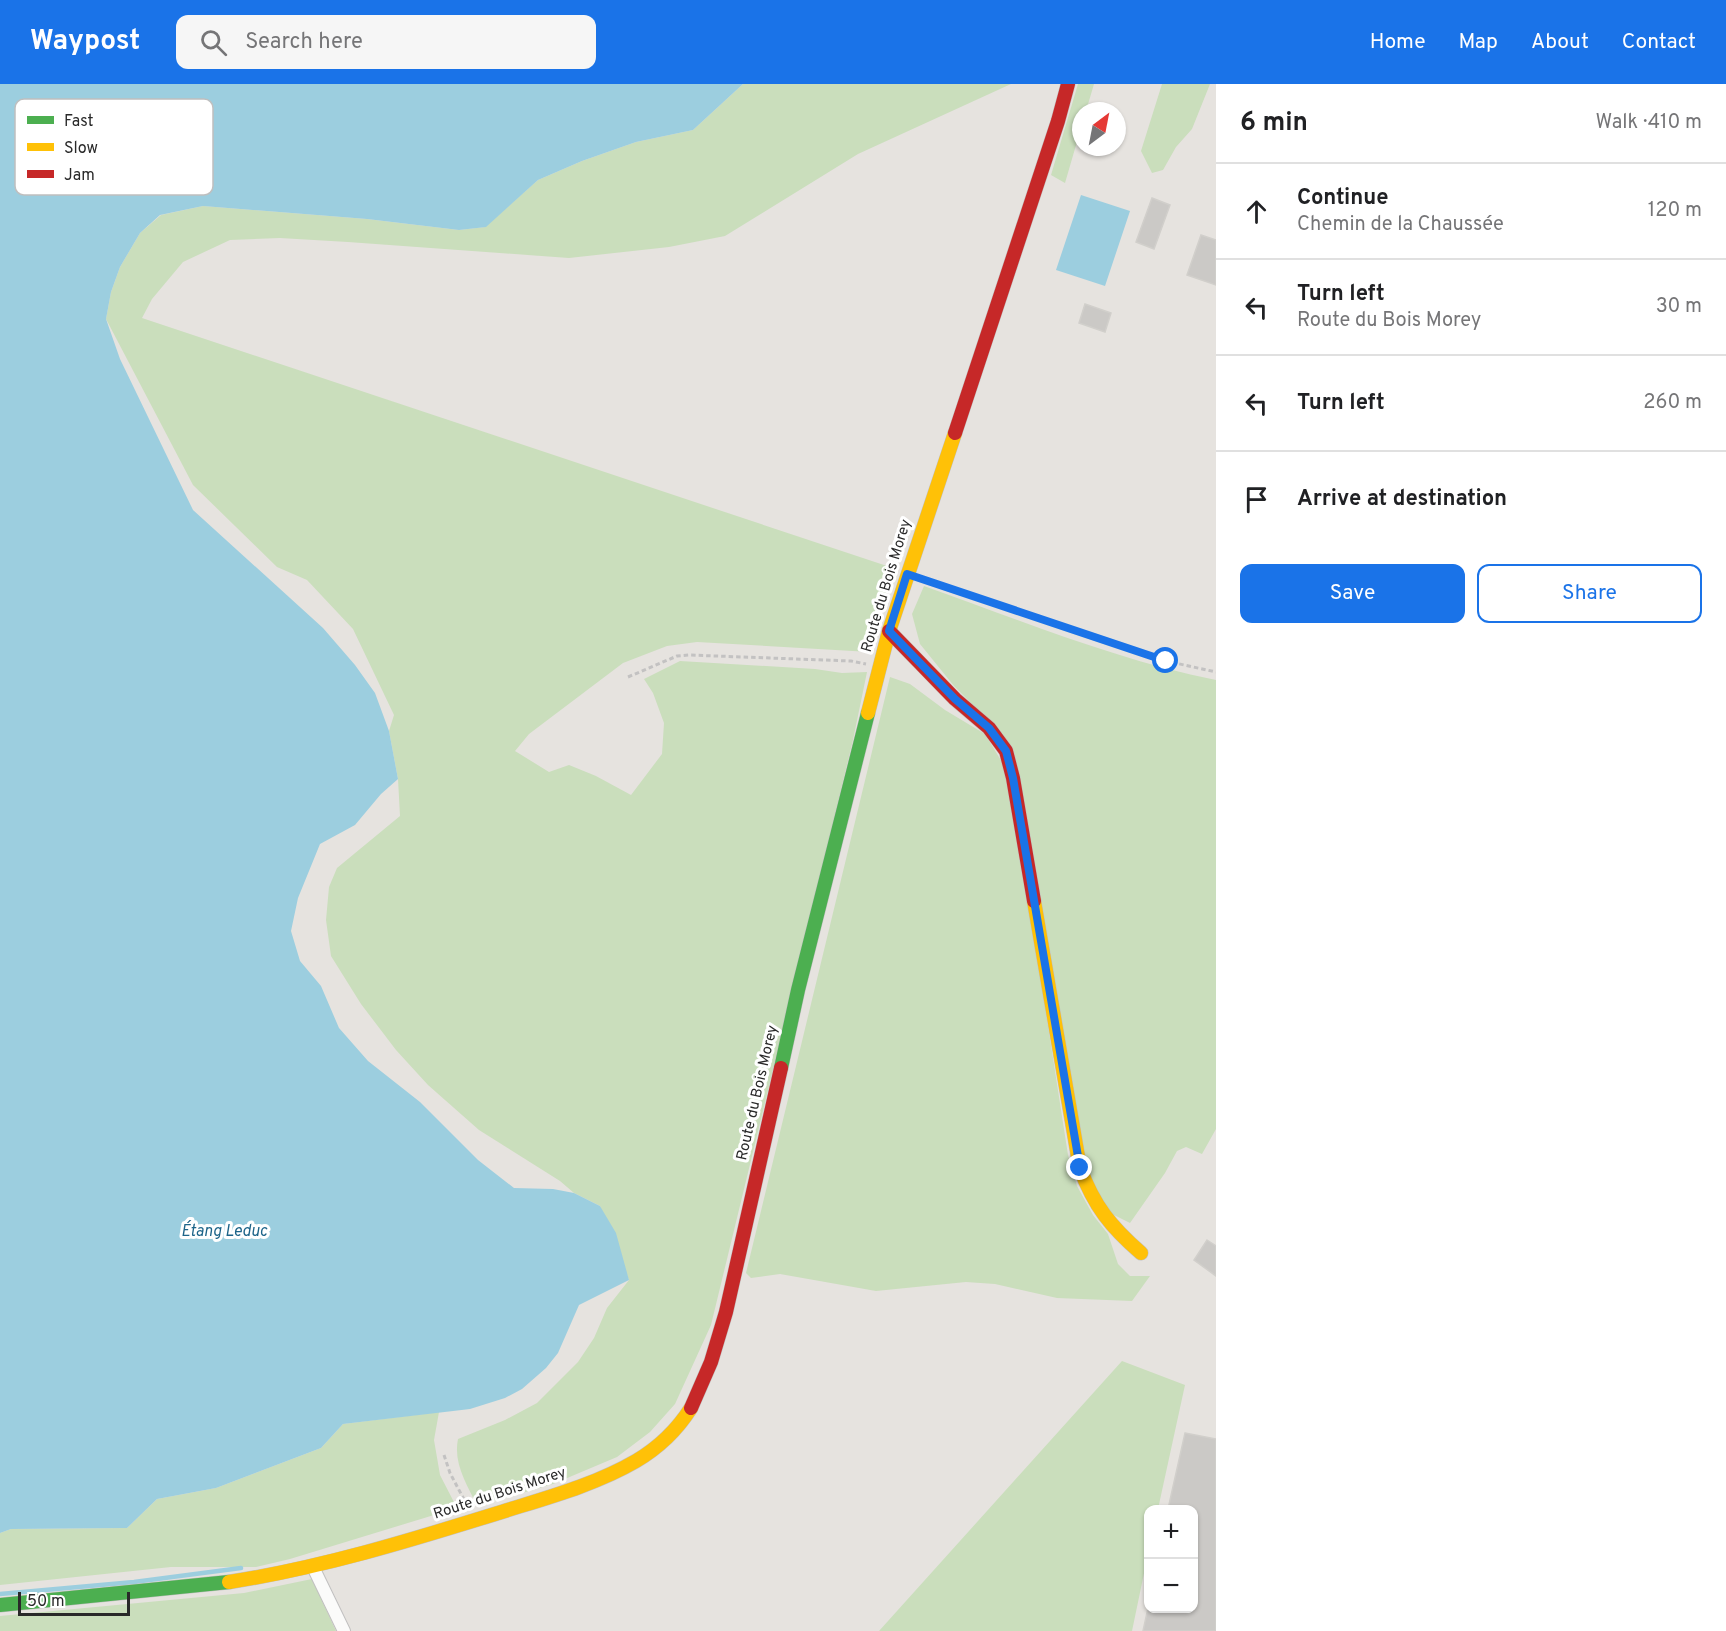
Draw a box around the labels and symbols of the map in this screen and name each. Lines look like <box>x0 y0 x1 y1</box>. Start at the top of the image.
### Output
legend <box>15 99 213 195</box>
north arrow <box>1072 102 1126 156</box>
text: Fast <box>64 112 94 132</box>
text: Slow <box>64 139 98 159</box>
text: Jam <box>64 166 95 186</box>
street label: Route du Bois Morey <box>858 517 916 655</box>
route start <box>1152 647 1178 673</box>
street label: Route du Bois Morey <box>733 1023 783 1162</box>
route end <box>1066 1154 1092 1180</box>
water label: Étang Leduc <box>181 1220 267 1242</box>
street label: Route du Bois Morey <box>431 1464 569 1524</box>
scale bar <box>18 1589 130 1616</box>

